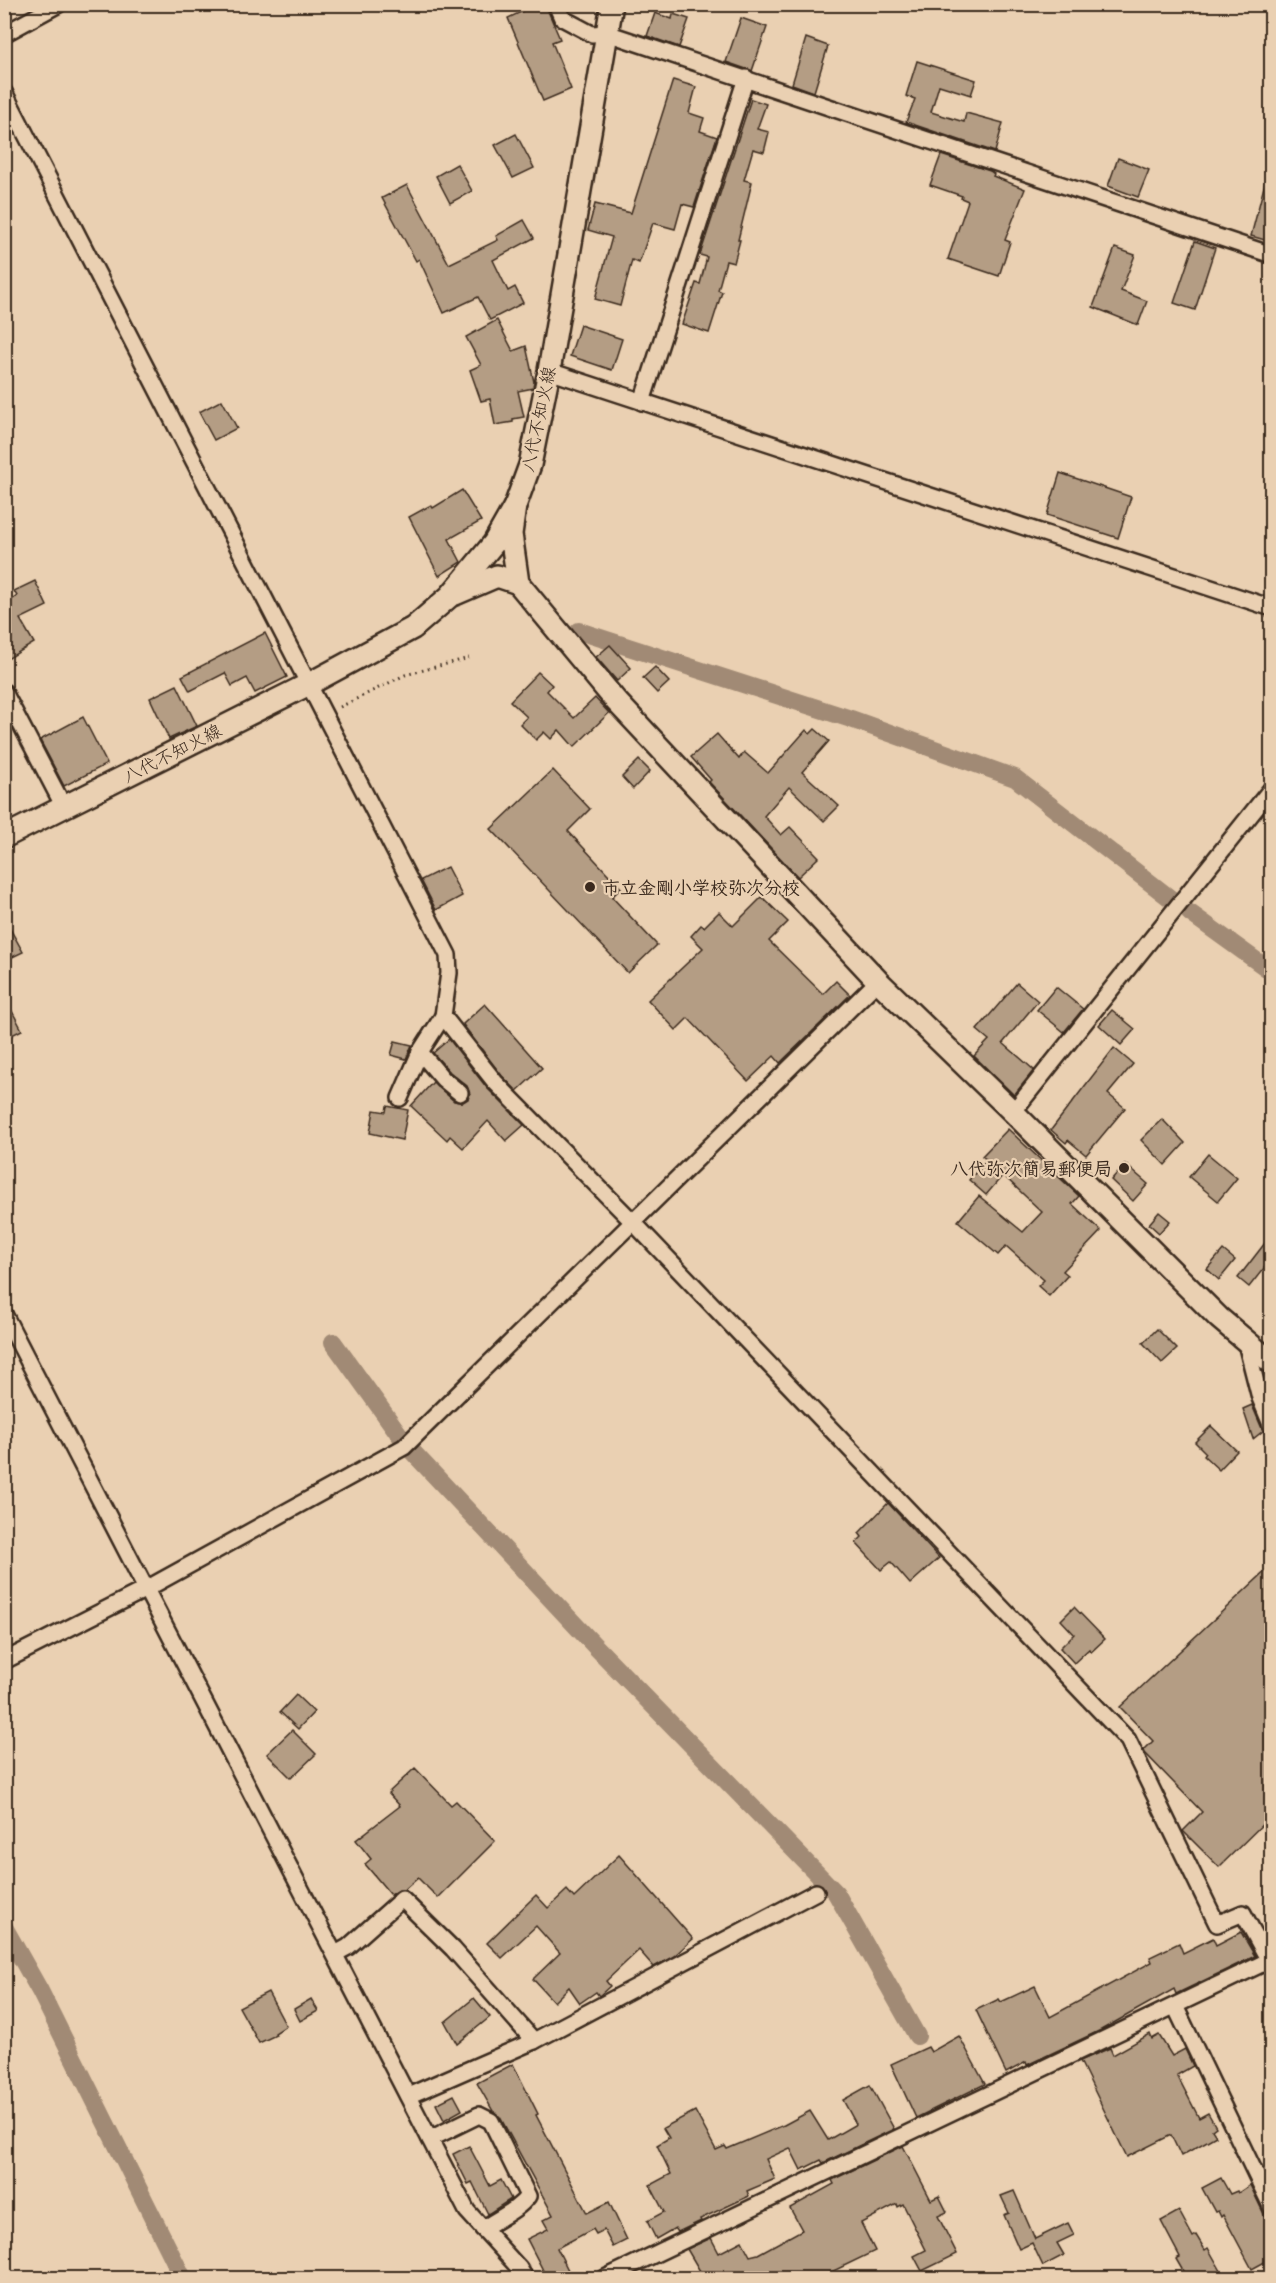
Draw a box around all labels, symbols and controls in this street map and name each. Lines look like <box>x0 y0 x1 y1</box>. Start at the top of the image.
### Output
street label: 八代不知火線 <box>515 364 561 474</box>
street label: 八代不知火線 <box>118 717 226 789</box>
place label: 市立金剛小学校弥次分校 <box>602 875 800 900</box>
marker: 市立金剛小学校弥次分校 <box>583 880 597 894</box>
place label: 八代弥次簡易郵便局 <box>950 1156 1112 1181</box>
marker: 八代弥次簡易郵便局 <box>1117 1161 1131 1175</box>

